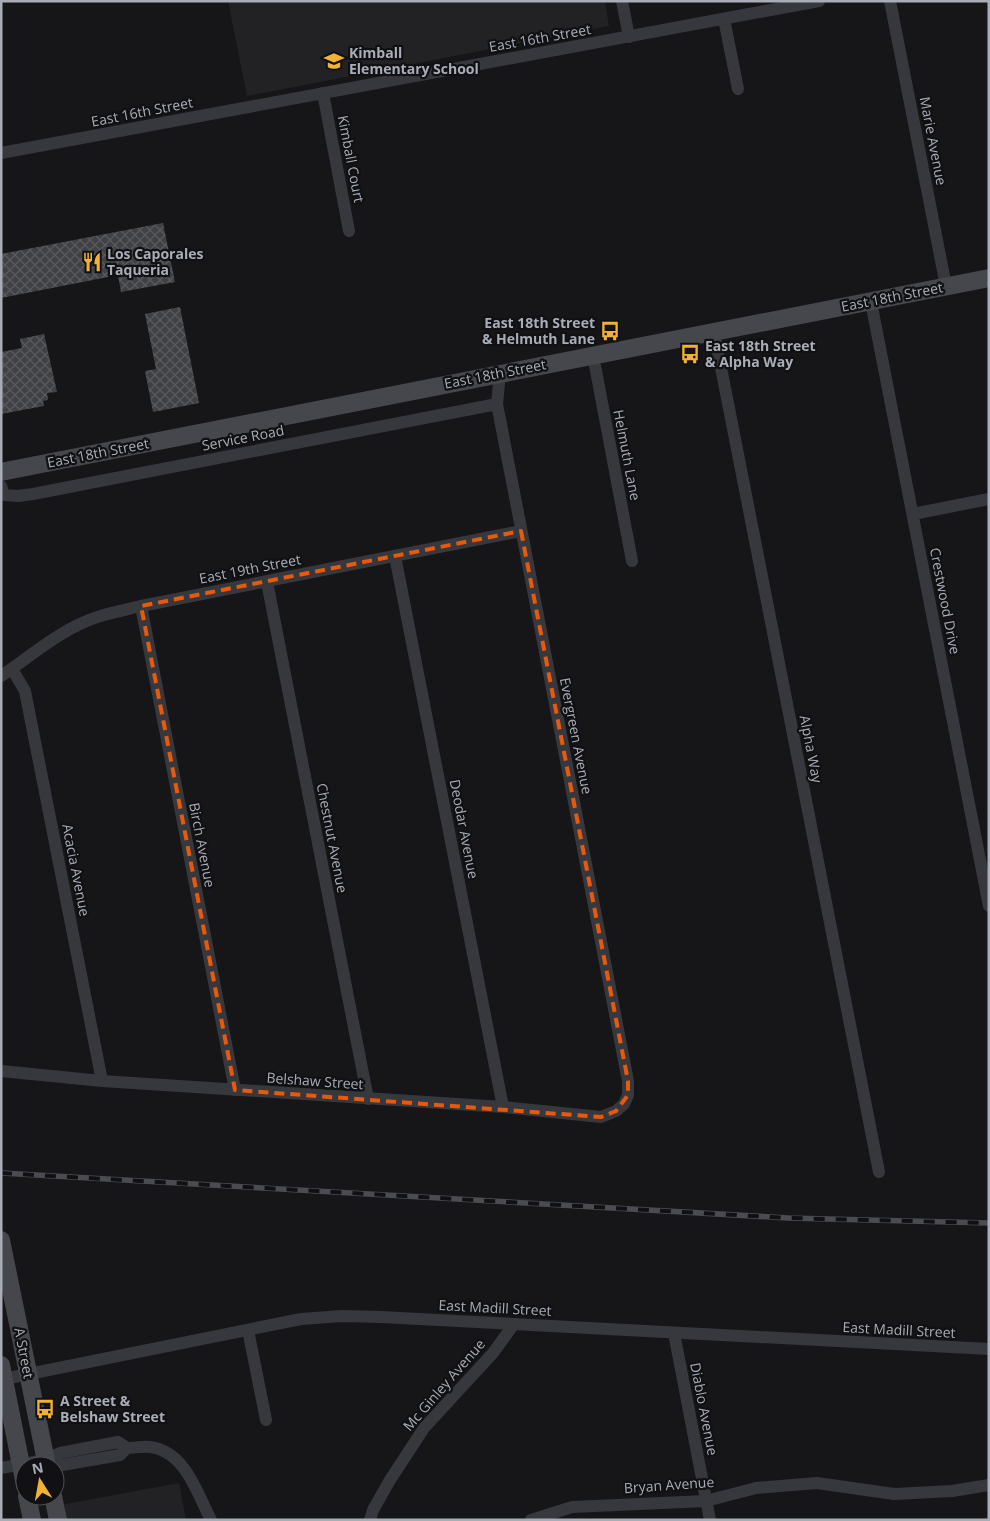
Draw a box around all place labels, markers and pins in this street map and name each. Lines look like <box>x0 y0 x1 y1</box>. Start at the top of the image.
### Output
place label: Kimball Elementary School <box>349 43 479 78</box>
school or university icon: Kimball Elementary School <box>323 50 345 72</box>
place label: Los Caporales Taqueria <box>107 244 203 279</box>
restaurant icon: Los Caporales Taqueria <box>81 251 103 273</box>
place label: East 18th Street & Helmuth Lane <box>482 313 595 348</box>
bus stop icon: East 18th Street & Helmuth Lane <box>599 320 621 342</box>
place label: East 18th Street & Alpha Way <box>705 336 816 371</box>
bus stop icon: East 18th Street & Alpha Way <box>679 343 701 365</box>
place label: A Street & Belshaw Street <box>60 1391 165 1426</box>
bus stop icon: A Street & Belshaw Street <box>34 1398 56 1420</box>

